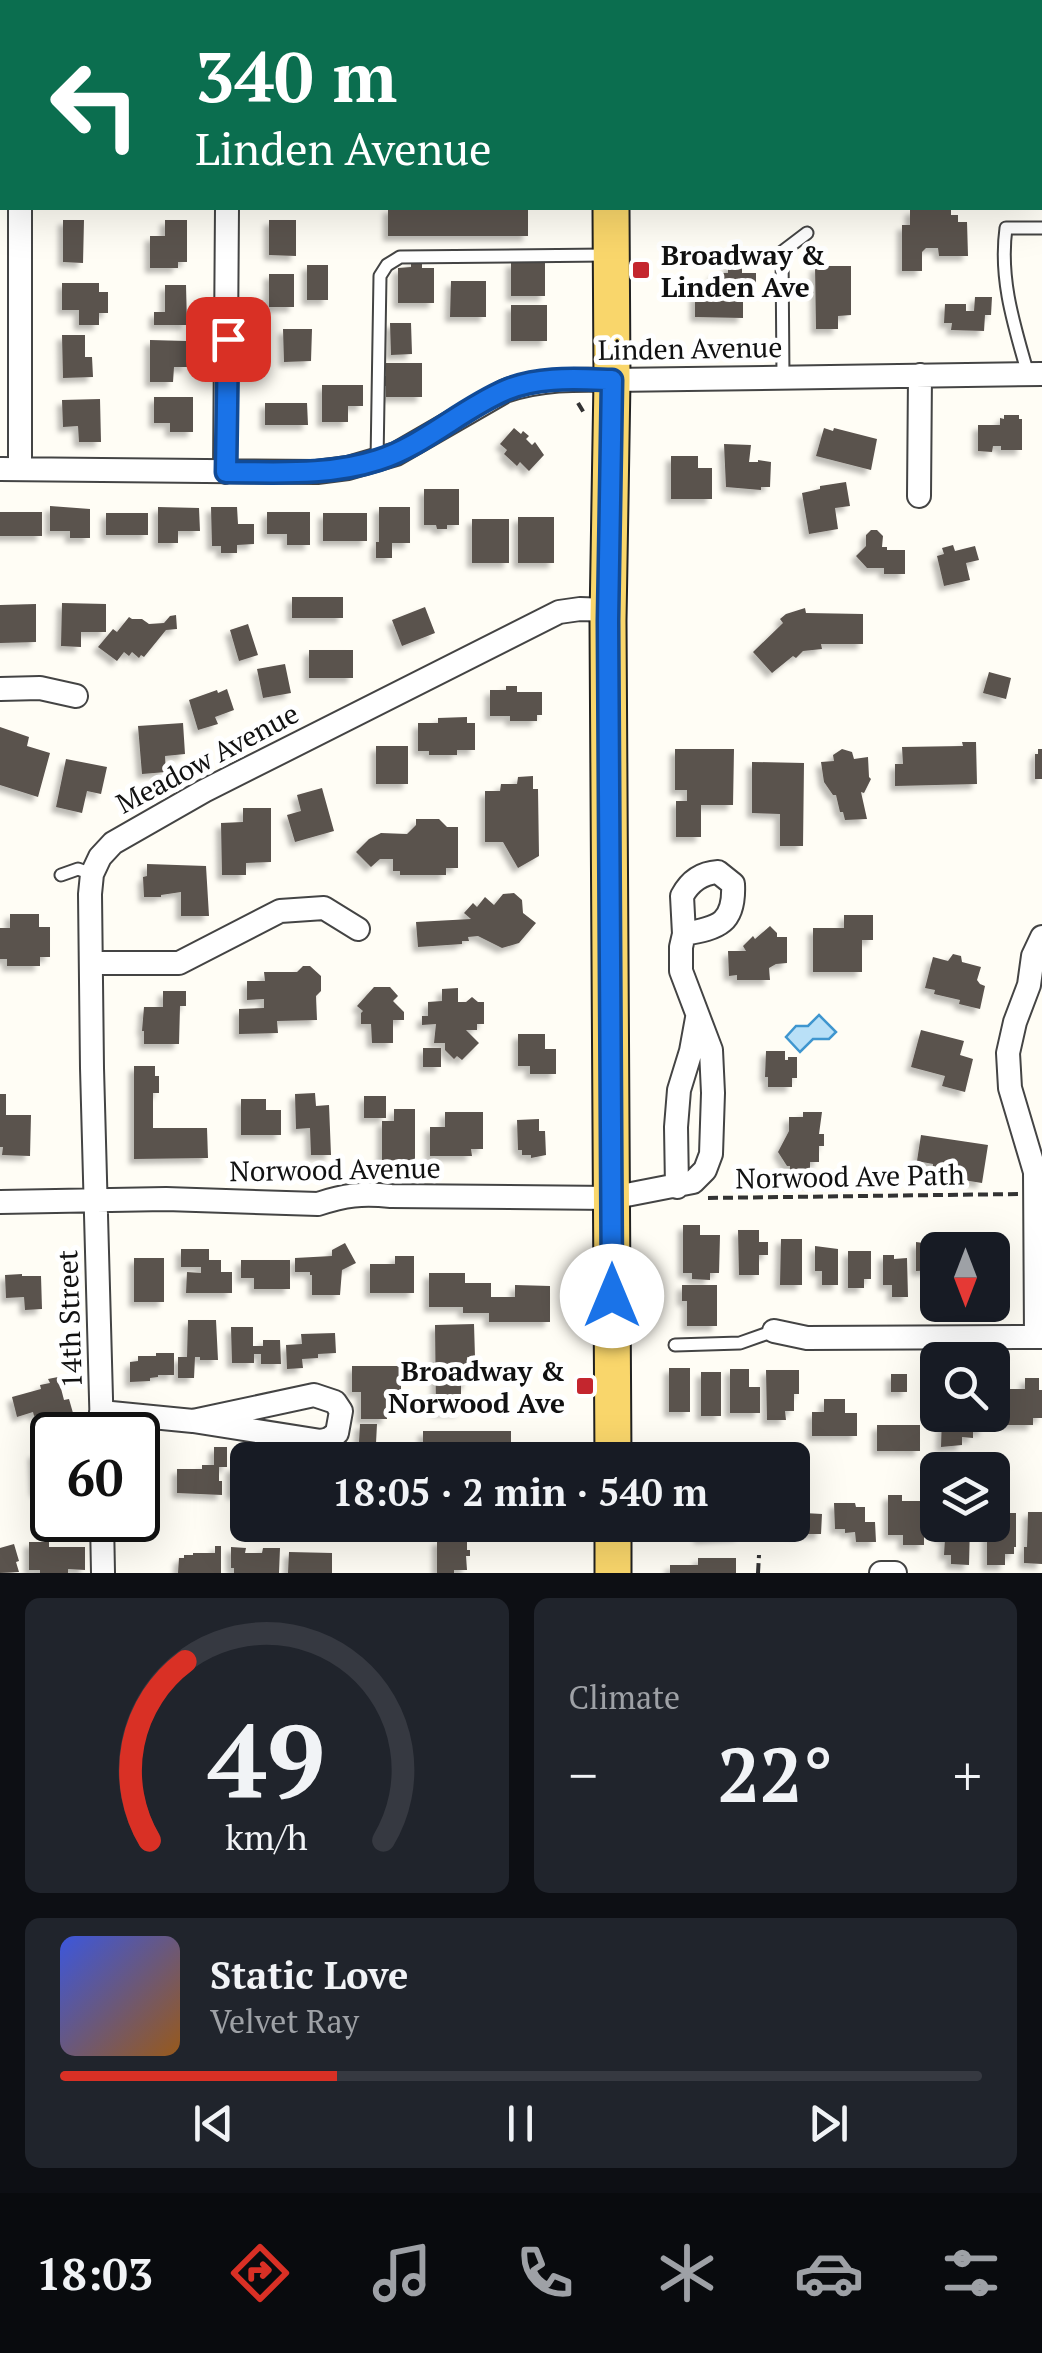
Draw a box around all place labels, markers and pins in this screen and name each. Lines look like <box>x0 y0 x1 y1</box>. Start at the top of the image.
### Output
place label: Broadway & Linden Ave <box>661 236 825 305</box>
marker: Broadway & Linden Ave <box>630 259 652 281</box>
pin <box>186 297 271 382</box>
place label: Broadway & Norwood Ave <box>388 1352 565 1421</box>
marker: Broadway & Norwood Ave <box>574 1375 596 1397</box>

